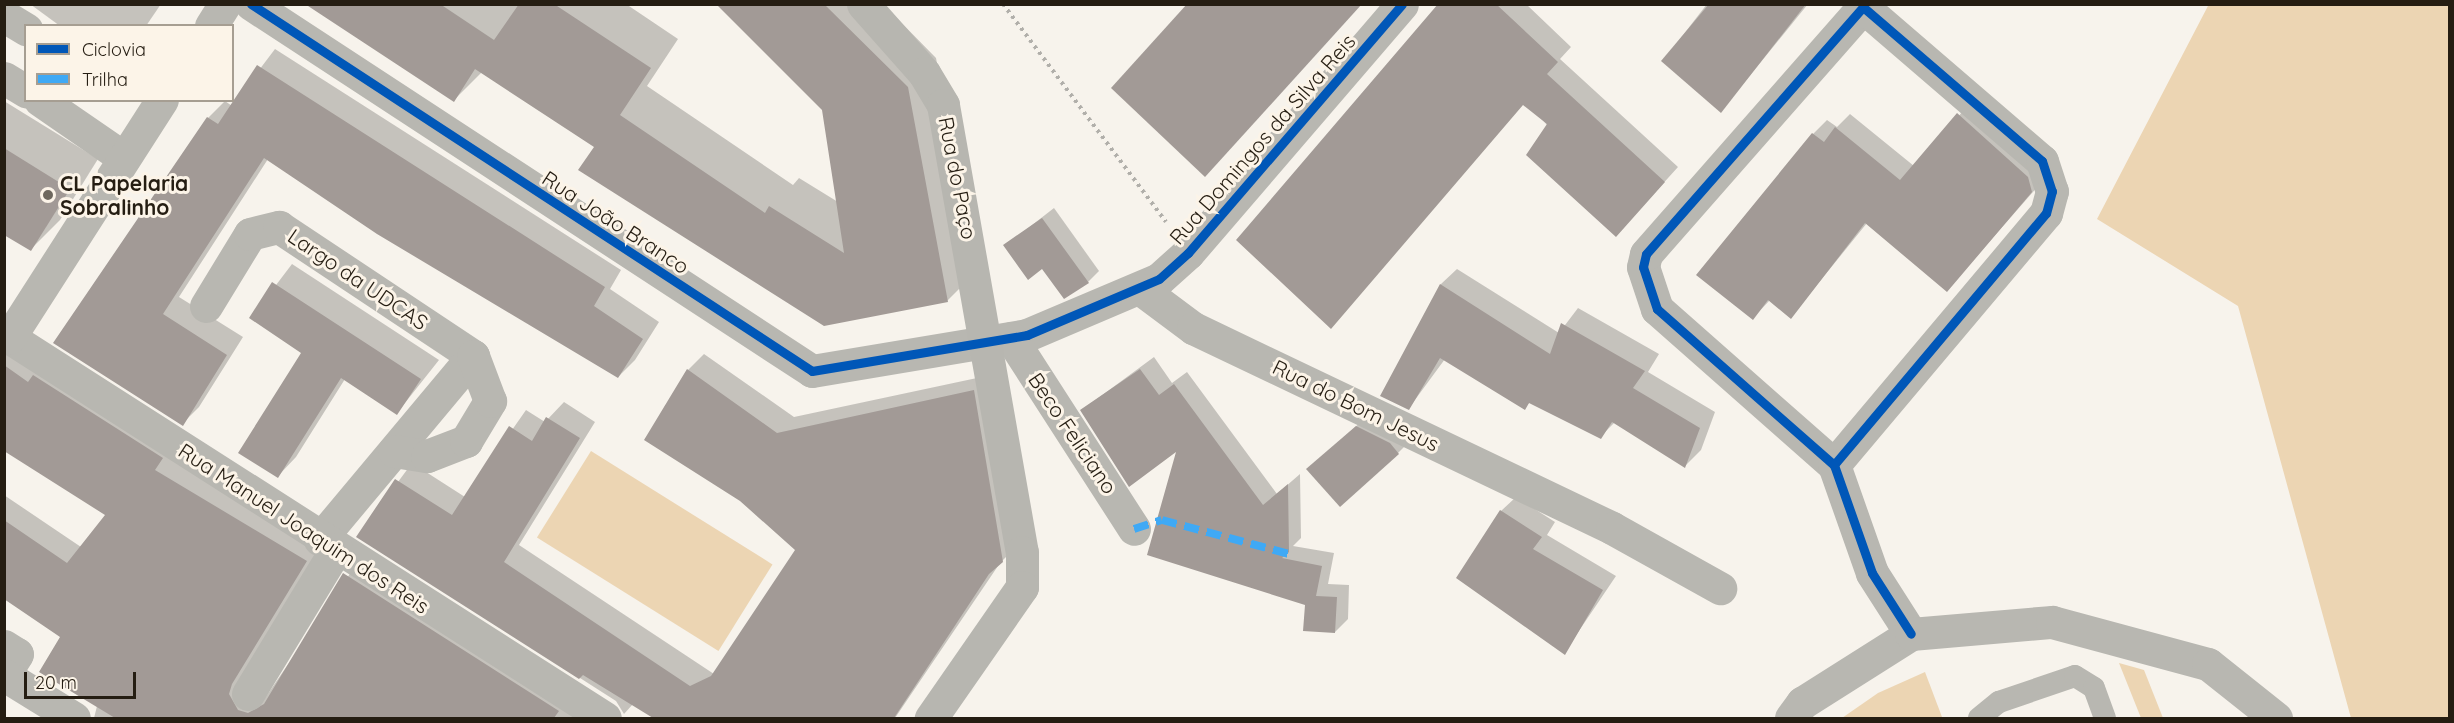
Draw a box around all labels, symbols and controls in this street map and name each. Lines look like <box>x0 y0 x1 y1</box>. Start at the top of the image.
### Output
legend <box>24 24 234 102</box>
street label: Rua Domingos da Silva Reis <box>1164 29 1360 249</box>
text: Ciclovia <box>82 38 146 61</box>
text: Trilha <box>82 68 128 91</box>
street label: Rua do Paço <box>934 115 982 241</box>
street label: Rua João Branco <box>538 165 694 279</box>
place label: CL Papelaria Sobralinho <box>60 170 188 220</box>
marker: CL Papelaria Sobralinho <box>41 188 55 202</box>
street label: Largo da UDCAS <box>283 223 433 335</box>
street label: Rua do Bom Jesus <box>1269 354 1443 456</box>
street label: Beco Feliciano <box>1023 368 1123 498</box>
street label: Rua Manuel Joaquim dos Reis <box>174 438 434 618</box>
scale bar <box>27 660 140 698</box>
text: 20 m <box>35 671 77 694</box>

